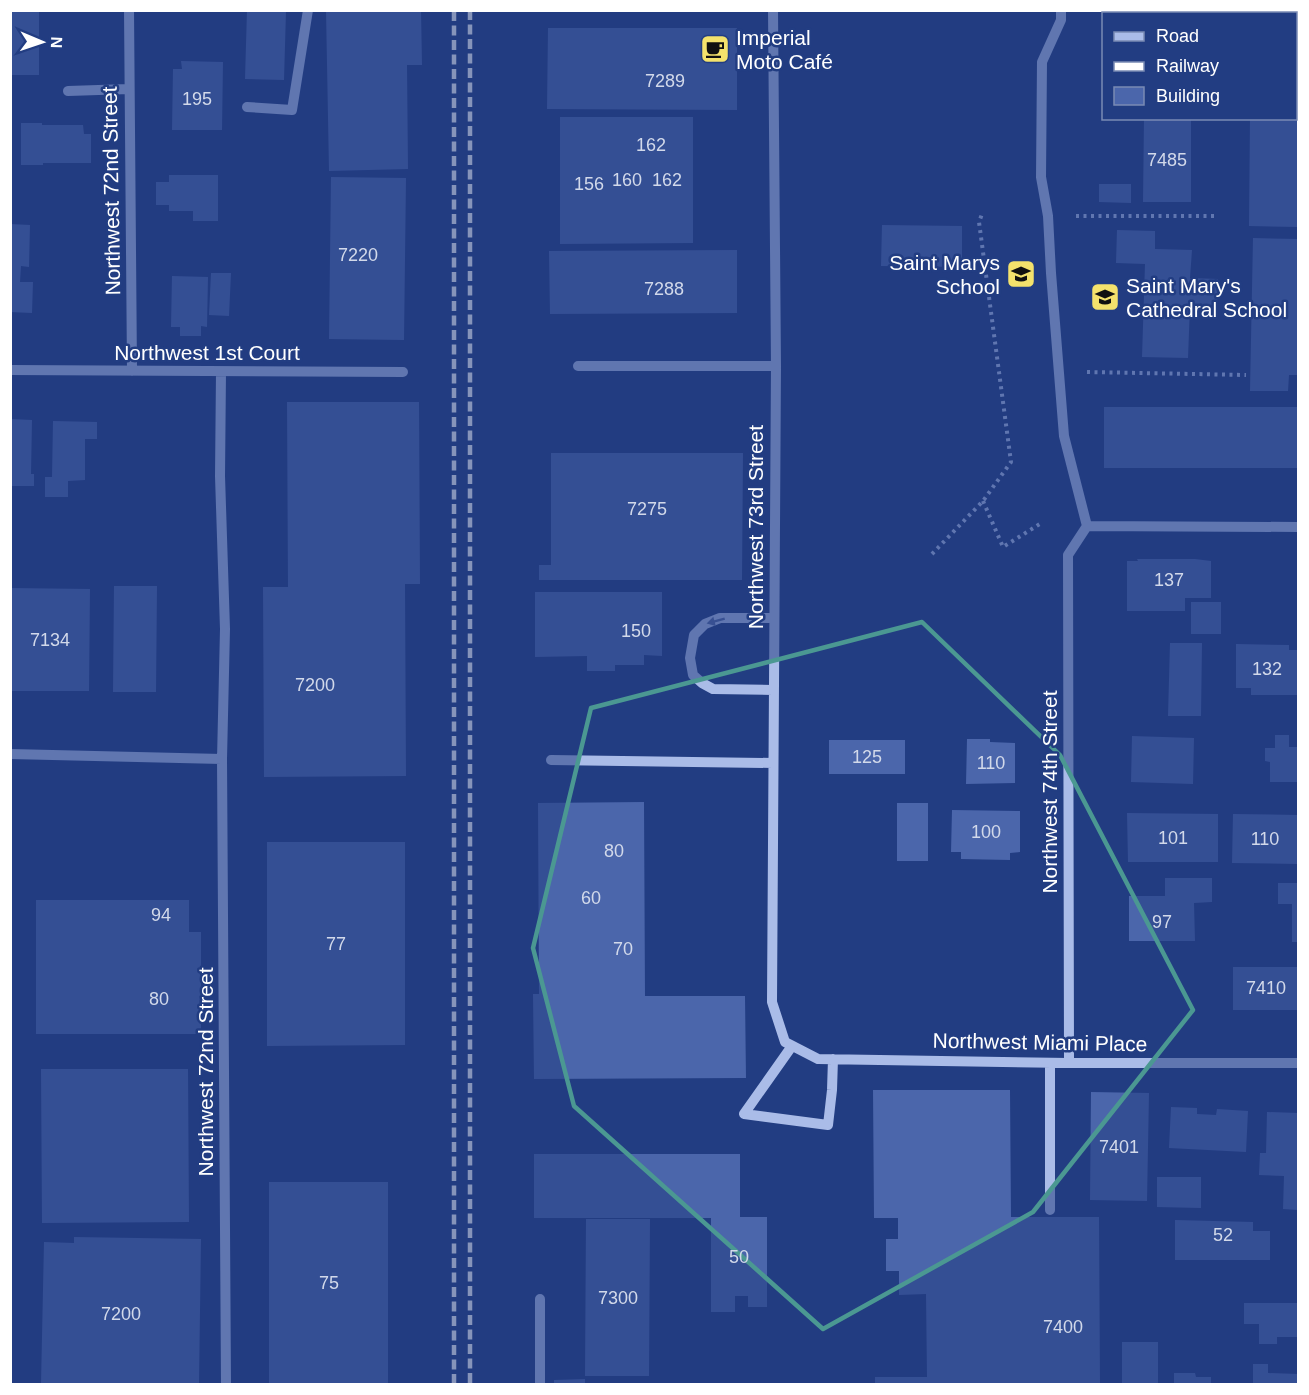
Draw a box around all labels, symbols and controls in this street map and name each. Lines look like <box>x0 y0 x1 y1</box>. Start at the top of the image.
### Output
north arrow <box>12 12 72 72</box>
legend <box>1102 12 1297 120</box>
place label: Imperial Moto Café <box>736 26 833 73</box>
text: Road <box>1156 26 1199 46</box>
cafe icon: Imperial Moto Café <box>699 33 731 65</box>
text: N <box>48 36 65 49</box>
text: Railway <box>1156 56 1219 76</box>
house number: 7289 <box>645 71 685 91</box>
street label: Northwest 72nd Street <box>98 86 124 296</box>
text: Building <box>1156 86 1220 106</box>
house number: 195 <box>182 89 212 109</box>
house number: 162 <box>636 135 666 155</box>
house number: 7485 <box>1147 150 1187 170</box>
house number: 160 <box>612 170 642 190</box>
house number: 162 <box>652 170 682 190</box>
house number: 156 <box>574 174 604 194</box>
house number: 7220 <box>338 245 378 265</box>
place label: Saint Marys School <box>889 251 1000 298</box>
school or university icon: Saint Marys School <box>1005 258 1037 290</box>
place label: Saint Mary's Cathedral School <box>1126 274 1287 321</box>
house number: 7288 <box>644 279 684 299</box>
school or university icon: Saint Mary's Cathedral School <box>1089 281 1121 313</box>
street label: Northwest 1st Court <box>114 341 300 364</box>
street label: Northwest 73rd Street <box>744 425 767 629</box>
house number: 7275 <box>627 499 667 519</box>
house number: 137 <box>1154 570 1184 590</box>
one-way arrow <box>707 616 725 626</box>
house number: 150 <box>621 621 651 641</box>
house number: 7134 <box>30 630 70 650</box>
house number: 132 <box>1252 659 1282 679</box>
house number: 7200 <box>295 675 335 695</box>
street label: Northwest 74th Street <box>1038 690 1061 894</box>
house number: 125 <box>852 747 882 767</box>
house number: 110 <box>977 753 1005 773</box>
house number: 100 <box>971 822 1001 842</box>
house number: 101 <box>1158 828 1188 848</box>
house number: 110 <box>1251 829 1279 849</box>
house number: 80 <box>604 841 624 861</box>
house number: 60 <box>581 888 601 908</box>
house number: 94 <box>151 905 171 925</box>
house number: 97 <box>1152 912 1172 932</box>
house number: 77 <box>326 934 346 954</box>
house number: 70 <box>613 939 633 959</box>
street label: Northwest 72nd Street <box>194 967 217 1176</box>
house number: 7410 <box>1246 978 1286 998</box>
house number: 80 <box>149 989 169 1009</box>
street label: Northwest Miami Place <box>932 1029 1148 1055</box>
house number: 7401 <box>1099 1137 1139 1157</box>
house number: 52 <box>1213 1225 1233 1245</box>
house number: 50 <box>729 1247 749 1267</box>
house number: 75 <box>319 1273 339 1293</box>
house number: 7300 <box>598 1288 638 1308</box>
house number: 7200 <box>101 1304 141 1324</box>
house number: 7400 <box>1043 1317 1083 1337</box>

